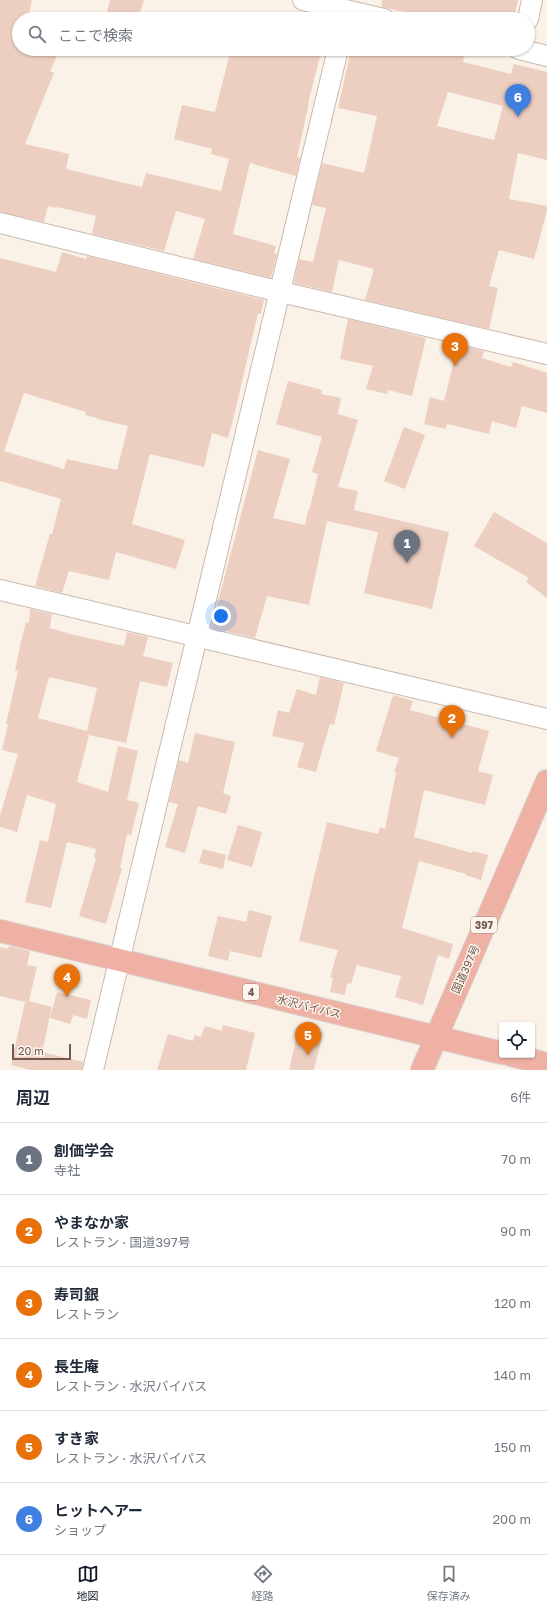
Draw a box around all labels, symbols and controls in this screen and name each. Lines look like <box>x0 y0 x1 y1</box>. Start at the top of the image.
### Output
search box <box>12 12 535 56</box>
icon: search <box>26 23 48 45</box>
text: ここで検索 <box>58 26 133 44</box>
pin: 6 <box>505 84 531 117</box>
pin: 3 <box>442 333 468 366</box>
pin: 1 <box>394 530 420 563</box>
your location <box>211 606 231 626</box>
pin: 2 <box>439 705 465 738</box>
road number: 397 <box>471 917 497 933</box>
street label: 国道397号 <box>449 943 481 995</box>
pin: 4 <box>54 964 80 997</box>
road number: 4 <box>243 984 259 1000</box>
street label: 水沢バイパス <box>276 992 342 1020</box>
pin: 5 <box>295 1022 321 1055</box>
map controls <box>499 1022 535 1058</box>
button: locate <box>499 1022 535 1058</box>
scale bar <box>12 1042 71 1061</box>
text: 20 m <box>18 1044 44 1057</box>
text: 周辺 <box>16 1087 50 1108</box>
text: 6件 <box>510 1089 531 1105</box>
text: 創価学会 <box>54 1141 114 1159</box>
text: 1 <box>26 1151 32 1167</box>
text: 70 m <box>501 1151 531 1167</box>
text: 寺社 <box>54 1162 80 1178</box>
text: やまなか家 <box>54 1213 129 1231</box>
text: 2 <box>25 1223 33 1239</box>
text: 90 m <box>500 1223 531 1239</box>
text: レストラン · 国道397号 <box>54 1234 191 1250</box>
text: 寿司銀 <box>54 1285 99 1303</box>
text: 3 <box>25 1295 33 1311</box>
text: 120 m <box>494 1295 531 1311</box>
text: レストラン <box>54 1306 119 1322</box>
text: 長生庵 <box>54 1357 99 1375</box>
text: 4 <box>25 1367 33 1383</box>
text: 140 m <box>494 1367 531 1383</box>
text: レストラン · 水沢バイパス <box>54 1378 207 1394</box>
text: すき家 <box>54 1429 99 1447</box>
text: 5 <box>25 1439 33 1455</box>
text: 150 m <box>494 1439 531 1455</box>
text: レストラン · 水沢バイパス <box>54 1450 207 1466</box>
text: ヒットヘアー <box>54 1501 143 1519</box>
text: 6 <box>25 1511 33 1527</box>
text: 200 m <box>493 1511 531 1527</box>
text: ショップ <box>54 1522 106 1538</box>
tab: 地図 <box>77 1563 99 1603</box>
tab: 経路 <box>252 1563 274 1603</box>
tab: 保存済み <box>427 1563 471 1603</box>

